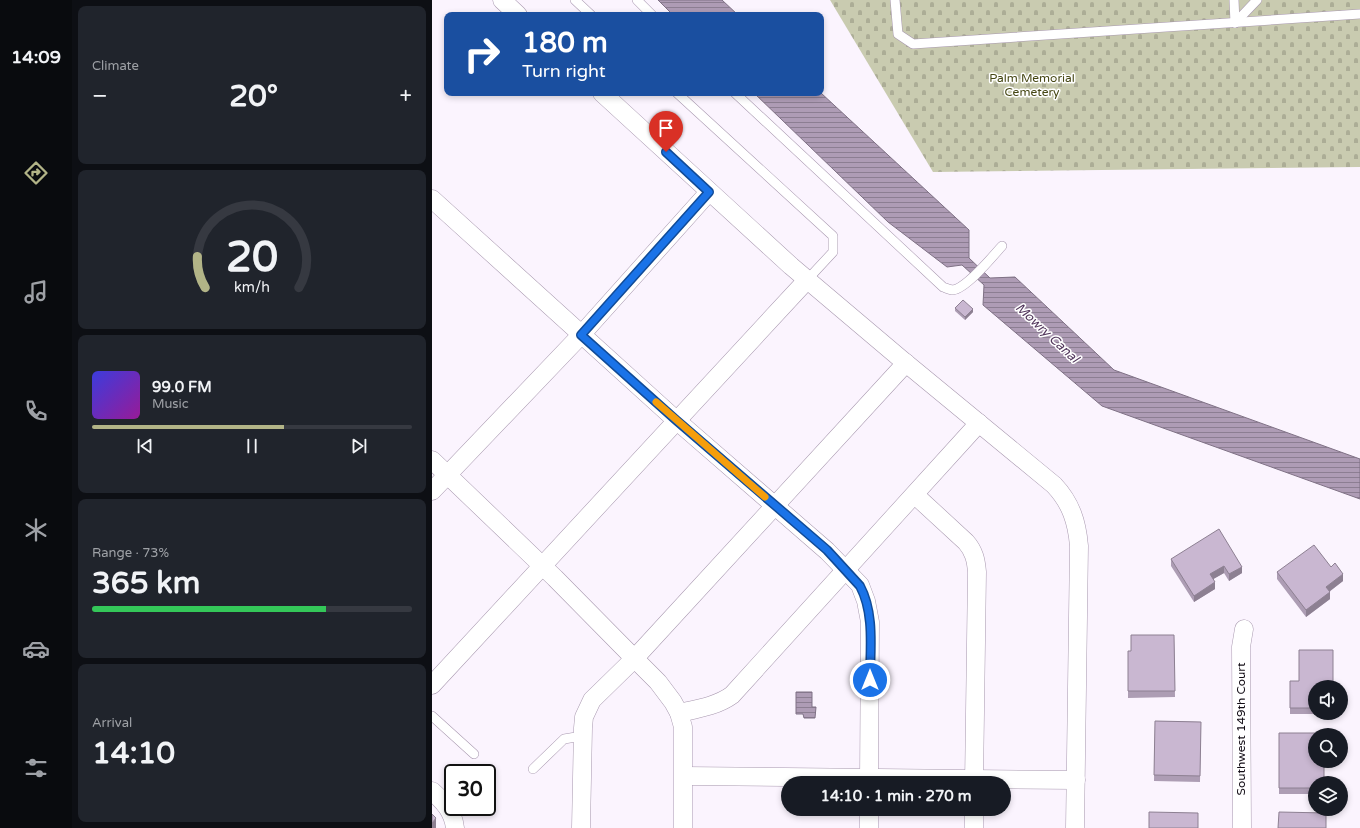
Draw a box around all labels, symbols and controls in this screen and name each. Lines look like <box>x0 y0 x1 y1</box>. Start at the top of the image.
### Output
text: 180 m <box>522 26 608 60</box>
icon: right <box>456 28 508 80</box>
text: 14:09 <box>11 46 61 68</box>
text: Climate <box>92 58 139 74</box>
text: Turn right <box>522 60 606 82</box>
park label: Palm Memorial Cemetery <box>989 71 1075 99</box>
text: 20° <box>229 78 278 115</box>
text: − <box>92 83 108 109</box>
text: + <box>400 83 412 109</box>
pin <box>649 111 683 152</box>
icon: arrive <box>655 117 677 139</box>
icon: directions <box>22 159 50 187</box>
text: 20 <box>226 232 278 282</box>
icon: music <box>22 278 50 306</box>
text: km/h <box>234 278 270 295</box>
water label: Mowry Canal <box>1012 300 1083 368</box>
text: 99.0 FM <box>152 378 212 396</box>
text: Music <box>152 396 189 412</box>
icon: phone <box>22 397 50 425</box>
icon: previous <box>134 435 156 457</box>
icon: pause <box>241 435 263 457</box>
icon: next <box>348 435 370 457</box>
icon: climate <box>22 516 50 544</box>
text: Range · 73% <box>92 545 169 561</box>
text: 365 km <box>92 565 200 602</box>
icon: car <box>22 635 50 663</box>
position arrow <box>849 659 891 701</box>
street label: Southwest 149th Court <box>1234 662 1248 795</box>
map controls <box>1308 680 1348 816</box>
button: sound <box>1308 680 1348 720</box>
text: Arrival <box>92 715 132 731</box>
button: search <box>1308 728 1348 768</box>
text: 14:10 <box>92 735 175 772</box>
icon: filters <box>22 754 50 782</box>
speed limit sign: 30 <box>444 764 496 816</box>
button: layers <box>1308 776 1348 816</box>
text: 14:10 · 1 min · 270 m <box>821 787 971 805</box>

